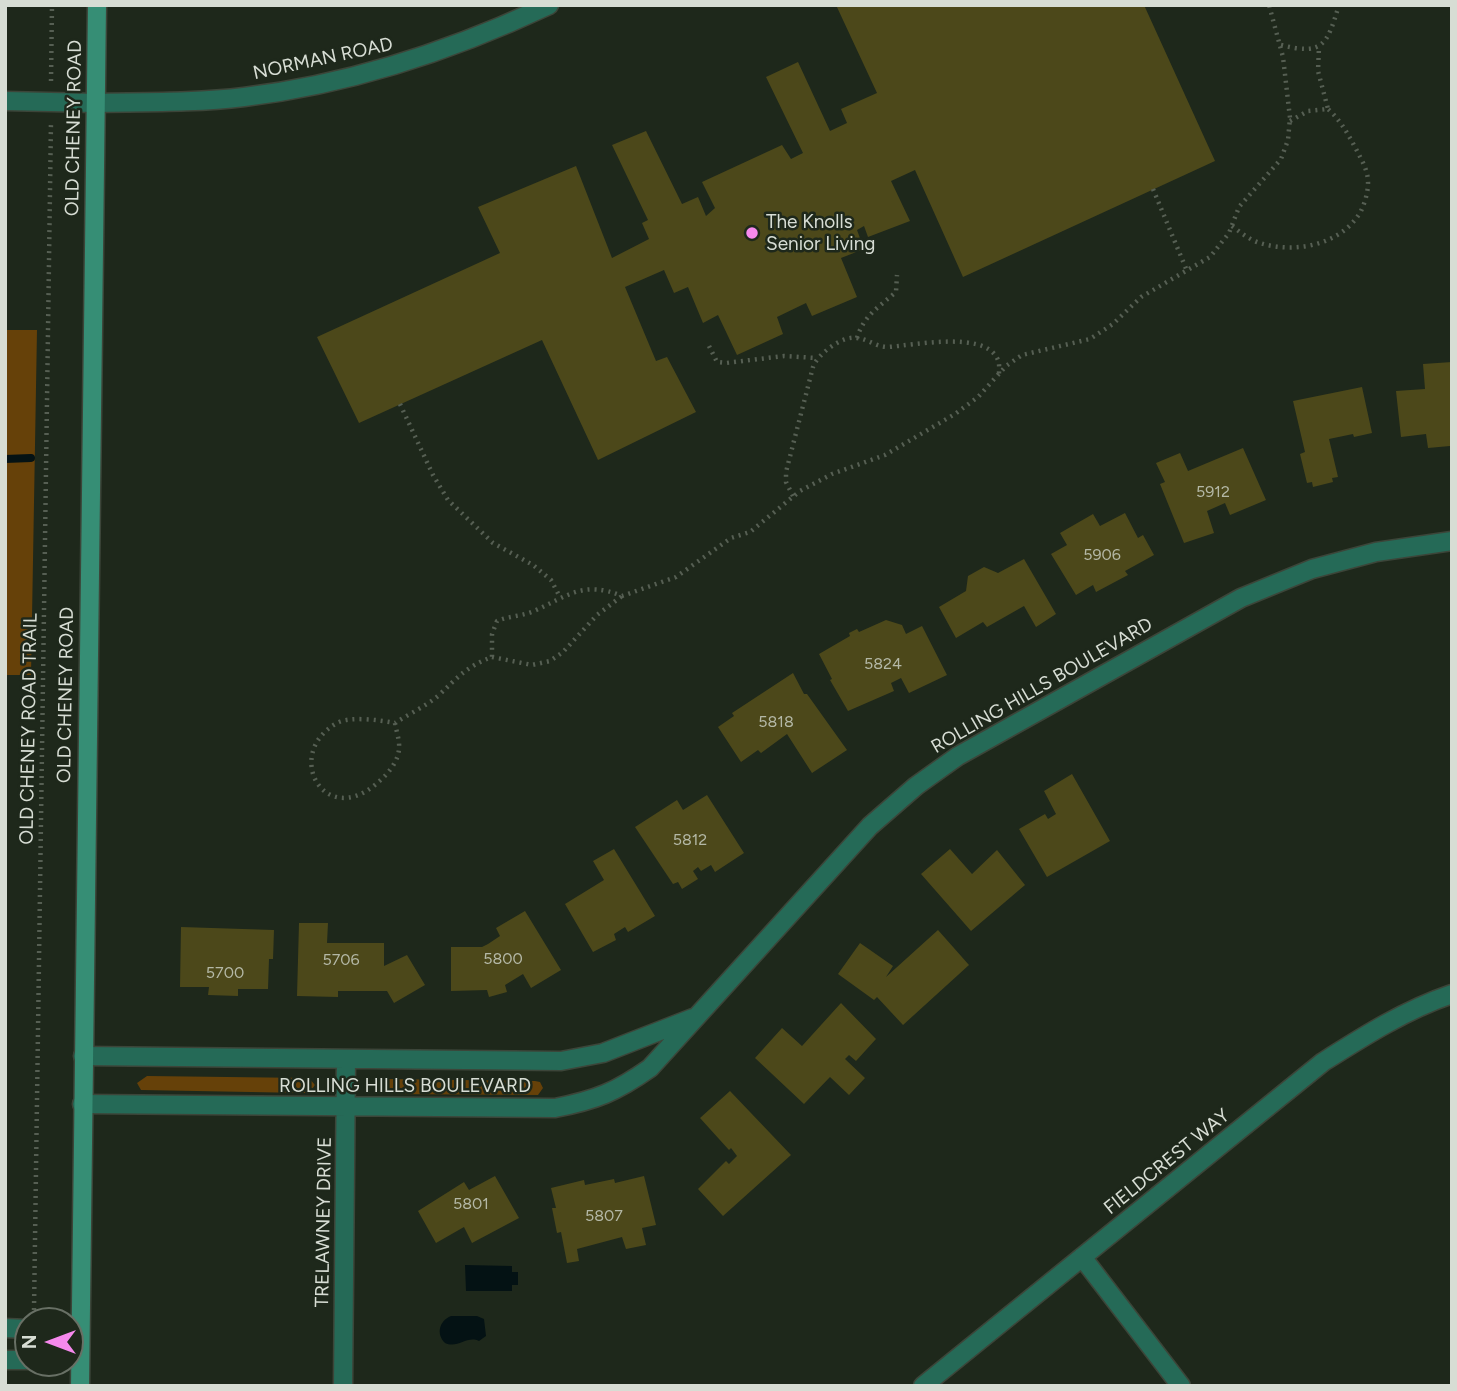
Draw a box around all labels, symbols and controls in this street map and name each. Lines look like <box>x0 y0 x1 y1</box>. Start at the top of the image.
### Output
street label: NORMAN ROAD <box>251 33 395 85</box>
street label: OLD CHENEY ROAD <box>61 40 87 216</box>
place label: The Knolls Senior Living <box>766 211 876 255</box>
marker: The Knolls Senior Living <box>744 225 760 241</box>
house number: 5912 <box>1196 482 1230 502</box>
house number: 5906 <box>1083 545 1121 565</box>
street label: OLD CHENEY ROAD <box>53 607 79 783</box>
street label: OLD CHENEY ROAD TRAIL <box>16 613 42 845</box>
street label: ROLLING HILLS BOULEVARD <box>927 613 1157 759</box>
house number: 5824 <box>864 654 902 674</box>
house number: 5818 <box>758 712 794 732</box>
house number: 5812 <box>673 830 707 850</box>
house number: 5800 <box>483 949 523 969</box>
house number: 5706 <box>322 950 360 970</box>
house number: 5700 <box>206 963 244 983</box>
street label: ROLLING HILLS BOULEVARD <box>279 1075 531 1097</box>
street label: FIELDCREST WAY <box>1100 1104 1234 1220</box>
street label: TRELAWNEY DRIVE <box>311 1136 337 1308</box>
house number: 5801 <box>453 1194 489 1214</box>
house number: 5807 <box>585 1206 623 1226</box>
north arrow <box>14 1307 84 1377</box>
text: N <box>18 1335 41 1349</box>

